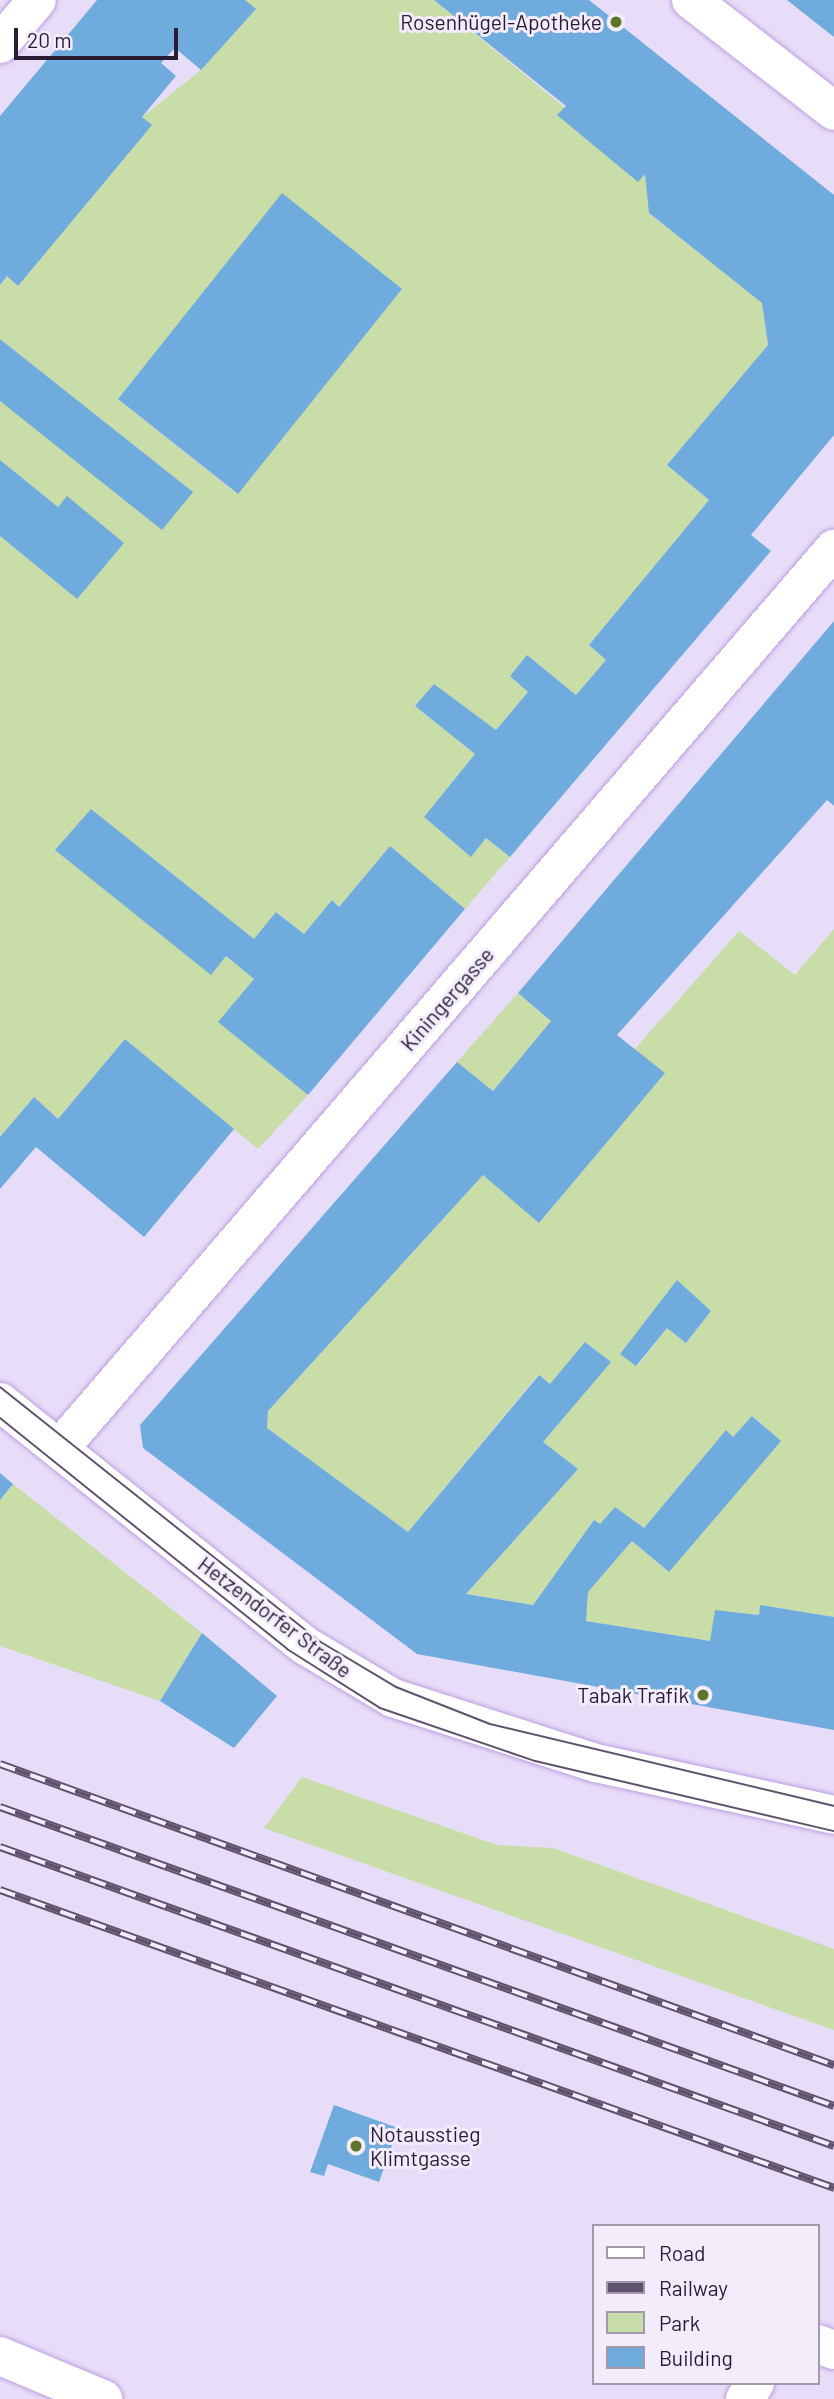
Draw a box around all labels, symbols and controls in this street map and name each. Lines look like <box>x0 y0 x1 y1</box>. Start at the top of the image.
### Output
place label: Rosenhügel-Apotheke <box>400 9 602 35</box>
scale bar <box>18 14 182 58</box>
marker: Rosenhügel-Apotheke <box>608 14 624 30</box>
text: 20 m <box>27 27 72 52</box>
street label: Kiningergasse <box>395 942 499 1056</box>
street label: Hetzendorfer Straße <box>193 1551 357 1683</box>
place label: Tabak Trafik <box>577 1682 689 1708</box>
marker: Tabak Trafik <box>695 1687 711 1703</box>
place label: Notausstieg Klimtgasse <box>370 2121 480 2171</box>
marker: Notausstieg Klimtgasse <box>348 2138 364 2154</box>
legend <box>592 2224 820 2385</box>
text: Road <box>659 2240 705 2265</box>
text: Railway <box>659 2275 728 2300</box>
text: Park <box>659 2310 700 2335</box>
text: Building <box>659 2345 733 2370</box>

